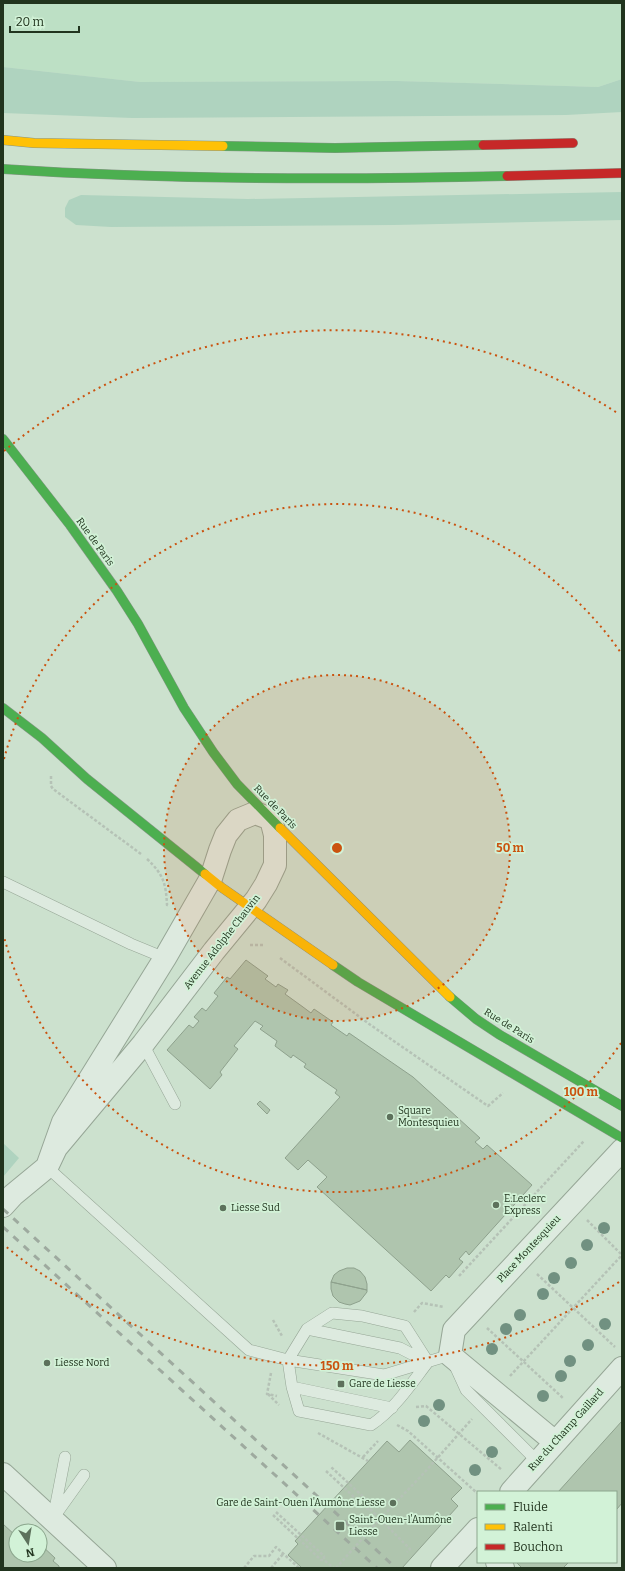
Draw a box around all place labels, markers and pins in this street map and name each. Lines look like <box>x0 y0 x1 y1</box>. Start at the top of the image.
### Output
centre of rings <box>330 841 344 855</box>
place label: Square Montesquieu <box>398 1105 459 1129</box>
marker: Square Montesquieu <box>385 1112 395 1122</box>
place label: E.Leclerc Express <box>504 1193 546 1217</box>
marker: E.Leclerc Express <box>491 1200 501 1210</box>
place label: Liesse Sud <box>231 1202 280 1214</box>
marker: Liesse Sud <box>218 1203 228 1213</box>
place label: Liesse Nord <box>55 1357 110 1369</box>
marker: Liesse Nord <box>42 1358 52 1368</box>
place label: Gare de Liesse <box>349 1378 416 1390</box>
marker: Gare de Liesse <box>336 1379 346 1389</box>
place label: Gare de Saint-Ouen l'Aumône Liesse <box>216 1496 385 1509</box>
marker: Gare de Saint-Ouen l'Aumône Liesse <box>388 1498 398 1508</box>
place label: Saint-Ouen-l'Aumône Liesse <box>349 1513 452 1538</box>
marker: Saint-Ouen-l'Aumône Liesse <box>334 1520 346 1532</box>

